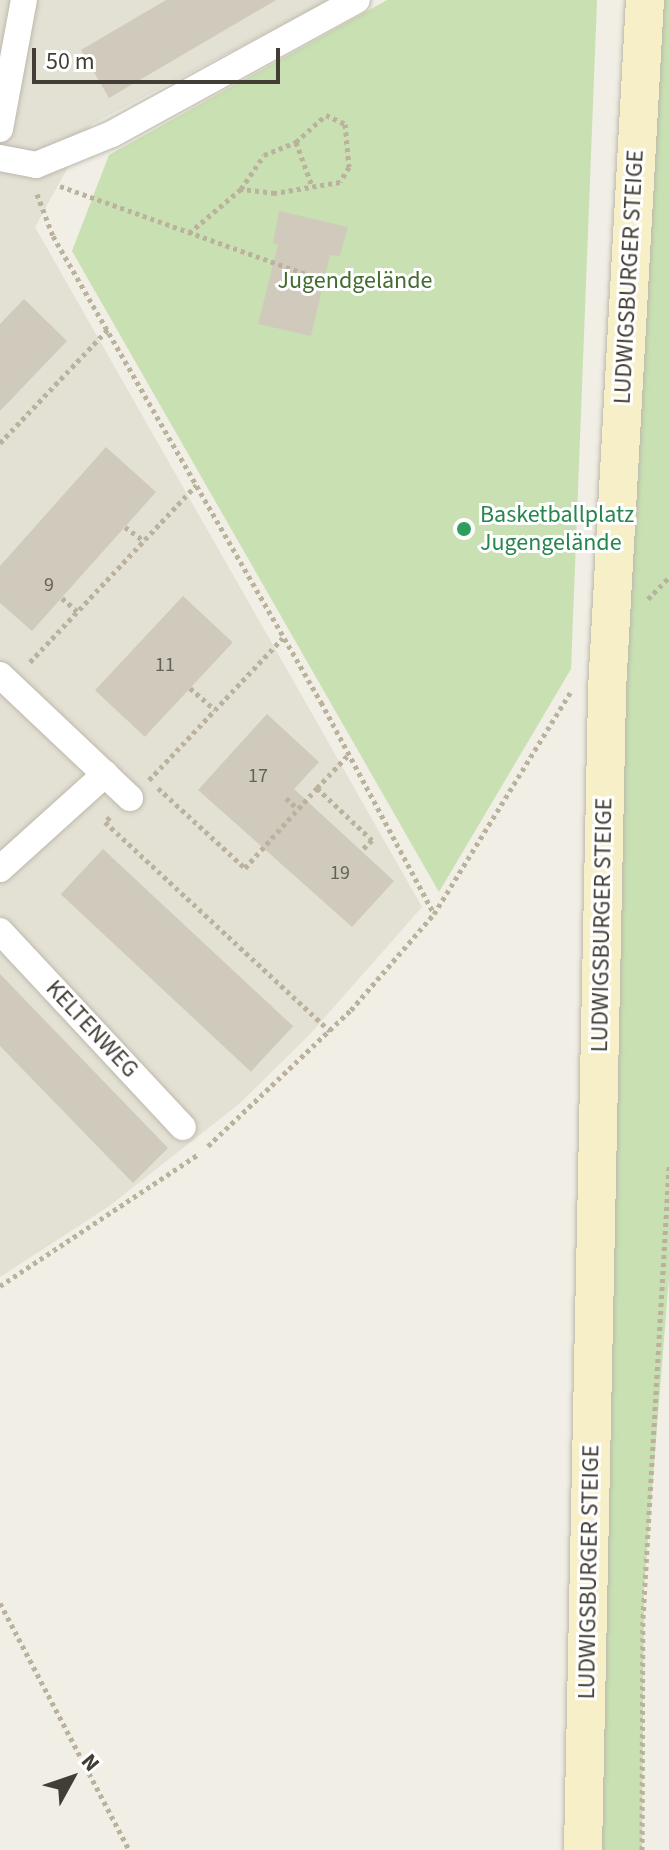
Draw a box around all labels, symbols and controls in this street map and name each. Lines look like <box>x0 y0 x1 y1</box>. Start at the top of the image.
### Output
scale bar <box>36 32 284 82</box>
text: 50 m <box>46 44 95 79</box>
street label: LUDWIGSBURGER STEIGE <box>608 149 650 405</box>
park label: Jugendgelände <box>278 267 432 295</box>
place label: Basketballplatz Jugengelände <box>480 501 634 557</box>
marker: Basketballplatz Jugengelände <box>455 520 473 538</box>
house number: 9 <box>44 573 54 597</box>
house number: 11 <box>155 653 175 677</box>
house number: 17 <box>248 764 268 788</box>
street label: LUDWIGSBURGER STEIGE <box>585 797 619 1053</box>
house number: 19 <box>330 861 350 885</box>
street label: KELTENWEG <box>40 974 144 1084</box>
street label: LUDWIGSBURGER STEIGE <box>572 1444 606 1700</box>
north arrow <box>32 1738 112 1818</box>
text: N <box>73 1747 107 1778</box>

